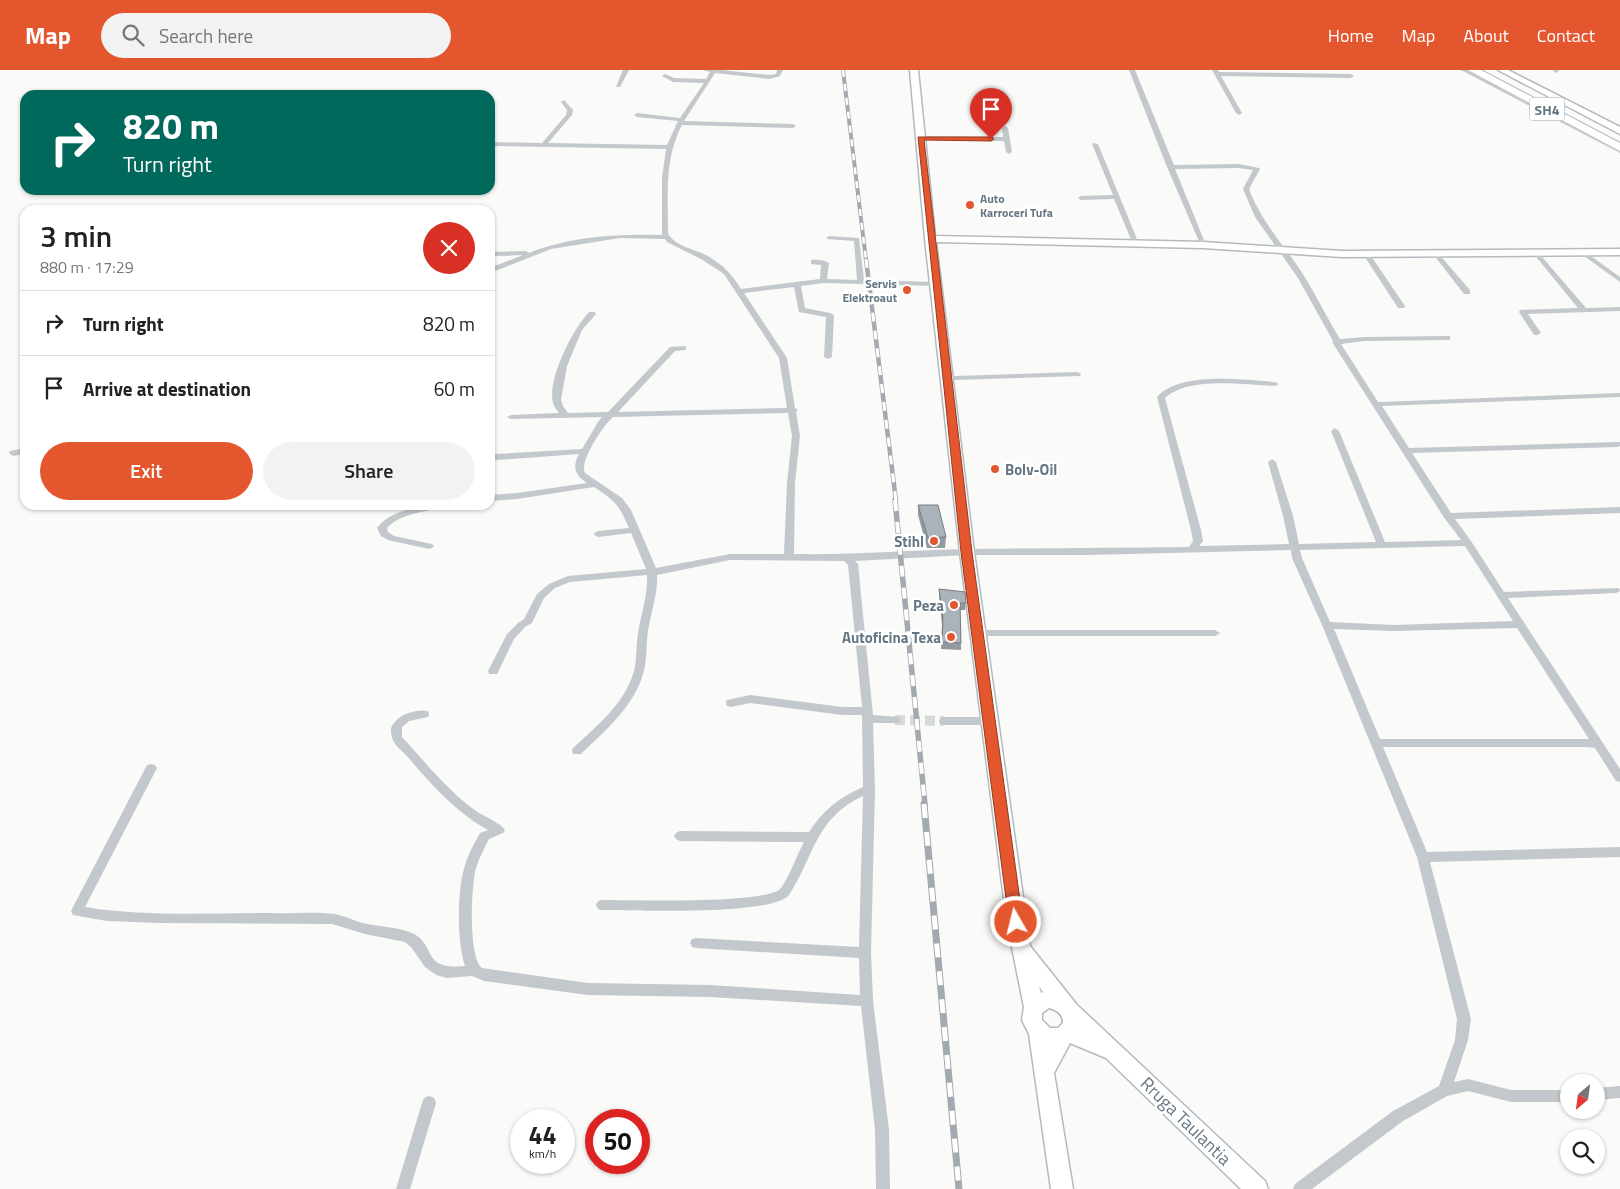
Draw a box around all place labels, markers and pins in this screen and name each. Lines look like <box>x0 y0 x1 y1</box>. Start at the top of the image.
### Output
pin <box>970 88 1012 139</box>
place label: Auto Karroceri Tufa <box>980 189 1053 222</box>
marker: Auto Karroceri Tufa <box>964 199 976 211</box>
place label: Servis Elektroaut <box>842 274 898 307</box>
marker: Servis Elektroaut <box>901 284 913 296</box>
place label: Bolv-Oil <box>1005 458 1057 481</box>
marker: Bolv-Oil <box>989 463 1001 475</box>
place label: Stihl <box>894 530 924 553</box>
marker: Stihl <box>928 535 940 547</box>
place label: Peza <box>913 594 944 617</box>
marker: Peza <box>948 599 960 611</box>
place label: Autoficina Texa <box>842 626 941 649</box>
marker: Autoficina Texa <box>945 631 957 643</box>

